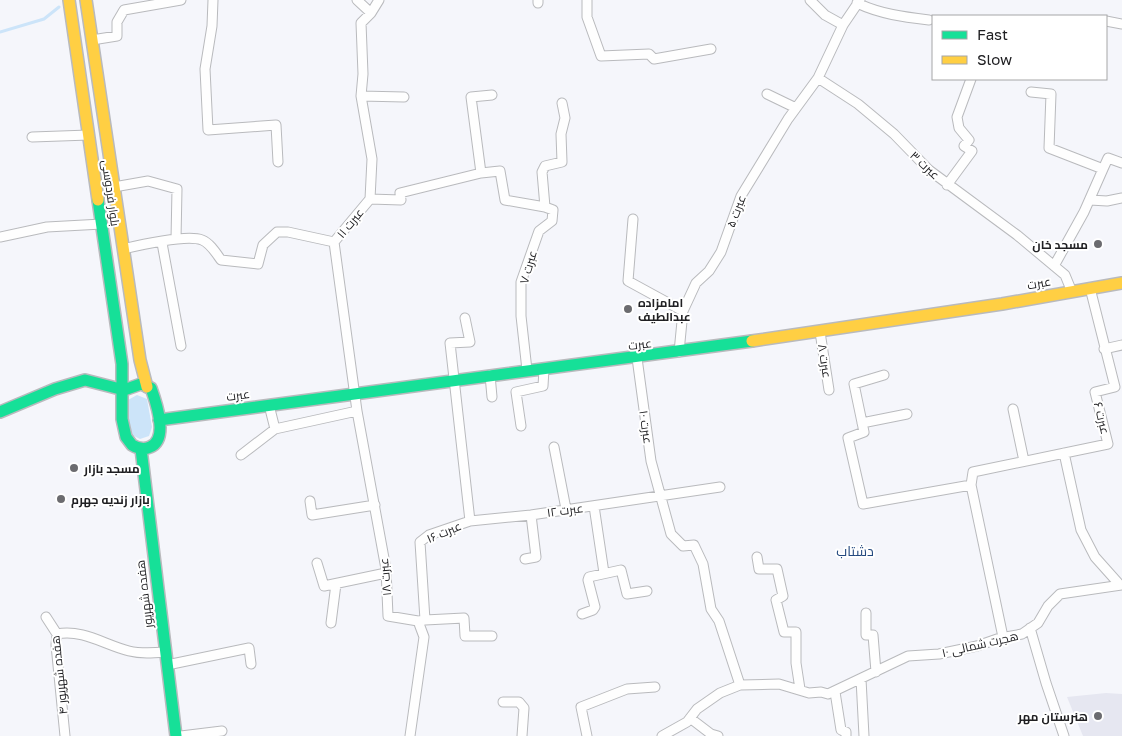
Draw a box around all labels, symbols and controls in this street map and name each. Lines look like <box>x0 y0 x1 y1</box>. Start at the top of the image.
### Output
legend <box>932 15 1107 80</box>
text: Fast <box>977 25 1008 43</box>
text: Slow <box>977 50 1012 68</box>
street label: عبرت ۳ <box>907 148 943 182</box>
street label: بلوار فردوسی <box>99 159 123 227</box>
street label: عبرت ۵ <box>723 193 749 229</box>
street label: عبرت ۱۱ <box>333 205 367 241</box>
place label: مسجد خان <box>1032 237 1088 253</box>
marker: مسجد خان <box>1092 238 1104 250</box>
street label: عبرت ۷ <box>516 248 540 286</box>
street label: عبرت <box>1026 274 1052 292</box>
place label: امامزاده عبدالطیف <box>638 295 691 324</box>
marker: امامزاده عبدالطیف <box>622 303 634 315</box>
street label: عبرت <box>627 335 653 353</box>
street label: عبرت ۸ <box>815 343 835 379</box>
street label: عبرت <box>225 386 251 404</box>
street label: عبرت ۶ <box>1091 400 1113 436</box>
street label: عبرت ۱۰ <box>636 409 656 445</box>
place label: مسجد بازار <box>83 461 140 477</box>
marker: مسجد بازار <box>68 462 80 474</box>
place label: بازار زندیه جهرم <box>71 492 150 508</box>
marker: بازار زندیه جهرم <box>55 493 67 505</box>
street label: عبرت ۱۲ <box>546 500 584 520</box>
street label: عبرت ۱۶ <box>424 518 464 546</box>
district label: دشتاب <box>836 542 874 559</box>
street label: عبرت ۱۸ <box>376 557 394 597</box>
street label: هفده شهریور <box>132 559 156 630</box>
street label: هجرت شمالی ۱۰ <box>940 628 1020 660</box>
street label: هفده شهریور ۴ <box>47 635 71 715</box>
place label: هنرستان مهر <box>1017 709 1088 725</box>
marker: هنرستان مهر <box>1092 710 1104 722</box>

